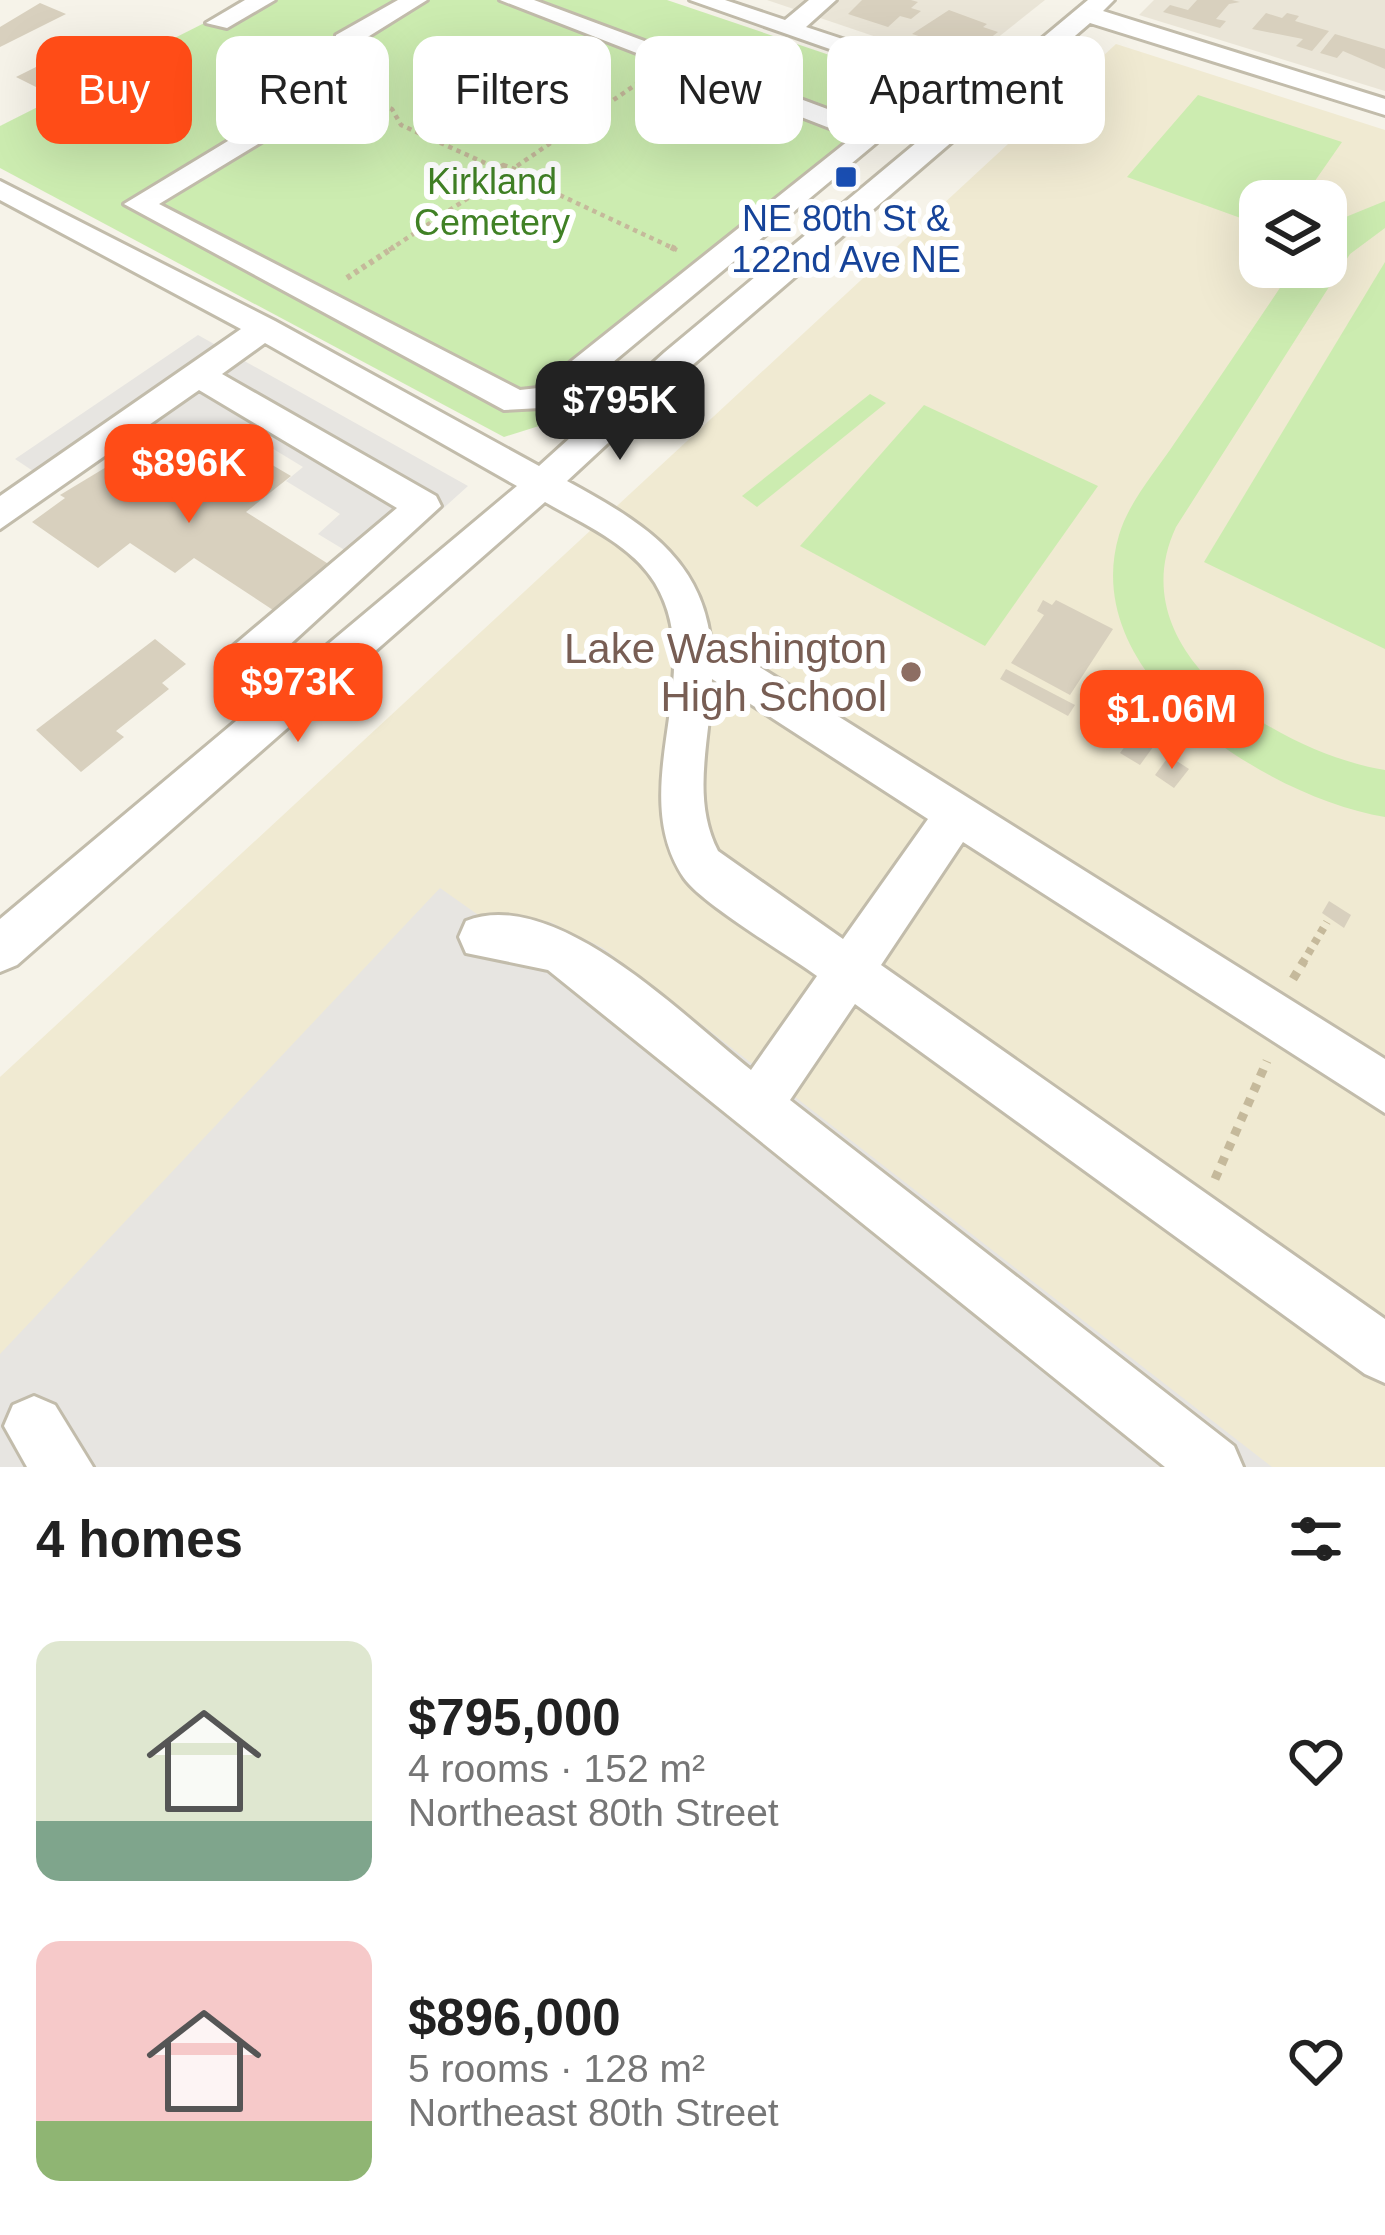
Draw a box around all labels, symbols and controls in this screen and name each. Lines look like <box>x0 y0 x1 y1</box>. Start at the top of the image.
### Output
chip: Buy <box>36 36 192 144</box>
chip: Rent <box>216 36 389 144</box>
chip: Filters <box>413 36 611 144</box>
chip: New <box>635 36 803 144</box>
chip: Apartment <box>827 36 1105 144</box>
park label: Kirkland Cemetery <box>414 161 570 243</box>
marker: NE 80th St & 122nd Ave NE <box>833 164 859 190</box>
map controls <box>1239 180 1347 288</box>
button: layers <box>1239 180 1347 288</box>
place label: NE 80th St & 122nd Ave NE <box>731 198 961 280</box>
pin: $795K <box>536 361 704 463</box>
text: $795K <box>563 378 677 421</box>
pin: $896K <box>105 424 273 526</box>
text: $896K <box>132 441 246 484</box>
place label: Lake Washington High School <box>564 625 887 720</box>
pin: $973K <box>214 643 382 745</box>
marker: Lake Washington High School <box>898 659 924 685</box>
text: $973K <box>241 660 355 703</box>
pin: $1.06M <box>1074 670 1270 772</box>
text: $1.06M <box>1107 687 1237 730</box>
icon: filters <box>1283 1506 1349 1572</box>
text: 4 homes <box>36 1511 243 1568</box>
icon: home <box>132 1689 276 1833</box>
text: $795,000 <box>408 1689 621 1746</box>
icon: heart <box>1283 1728 1349 1794</box>
text: 4 rooms · 152 m² <box>408 1747 705 1790</box>
text: Northeast 80th Street <box>408 1791 779 1834</box>
icon: home <box>132 1989 276 2133</box>
text: $896,000 <box>408 1989 621 2046</box>
icon: heart <box>1283 2028 1349 2094</box>
text: 5 rooms · 128 m² <box>408 2047 705 2090</box>
text: Northeast 80th Street <box>408 2091 779 2134</box>

